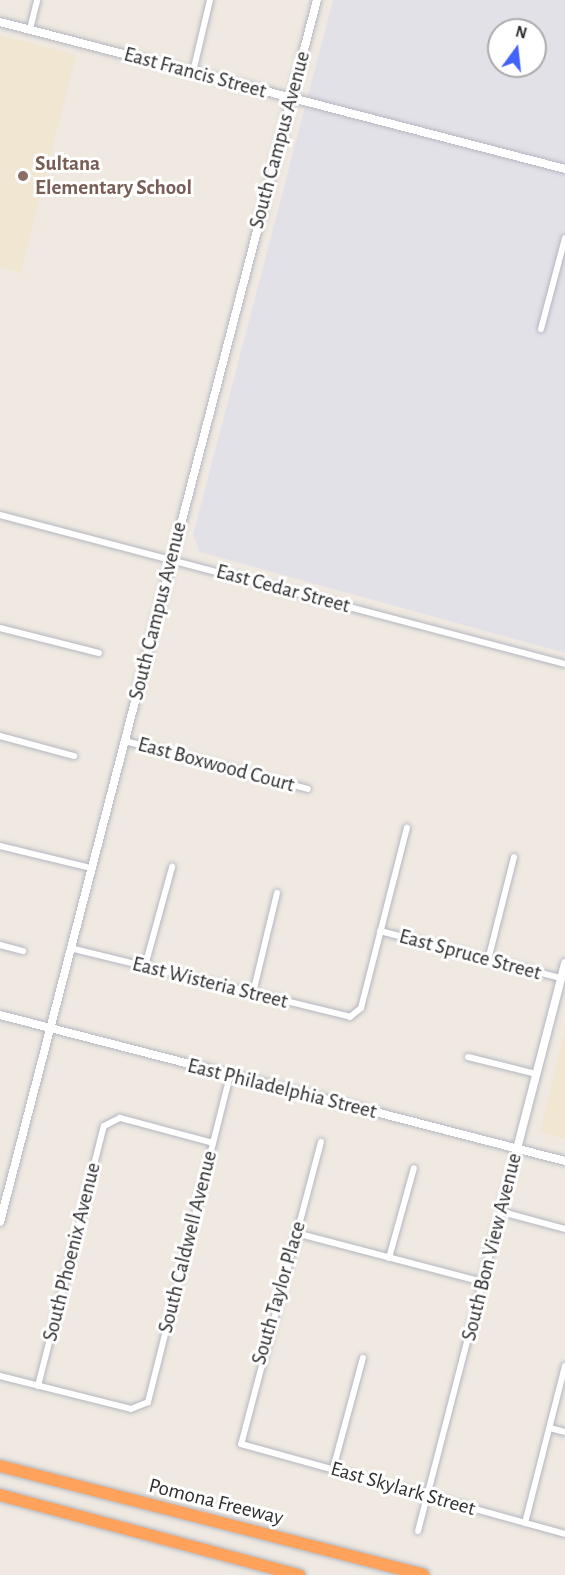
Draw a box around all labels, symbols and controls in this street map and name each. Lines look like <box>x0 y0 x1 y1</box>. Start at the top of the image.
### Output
north arrow <box>487 18 547 78</box>
text: N <box>514 23 529 42</box>
street label: East Francis Street <box>121 42 269 104</box>
street label: South Campus Avenue <box>244 49 316 231</box>
place label: Sultana Elementary School <box>35 151 192 201</box>
marker: Sultana Elementary School <box>16 169 30 183</box>
street label: South Campus Avenue <box>124 519 192 703</box>
street label: East Cedar Street <box>213 559 353 619</box>
street label: East Boxwood Court <box>135 732 297 798</box>
street label: East Spruce Street <box>396 924 544 986</box>
street label: East Wisteria Street <box>130 951 290 1015</box>
street label: East Philadelphia Street <box>185 1053 379 1125</box>
street label: South Caldwell Avenue <box>153 1148 223 1336</box>
street label: South Bon View Avenue <box>456 1151 528 1343</box>
street label: South Phoenix Avenue <box>38 1160 106 1344</box>
street label: South Taylor Place <box>246 1218 312 1368</box>
street label: East Skylark Street <box>328 1456 478 1522</box>
street label: Pomona Freeway <box>146 1473 286 1531</box>

